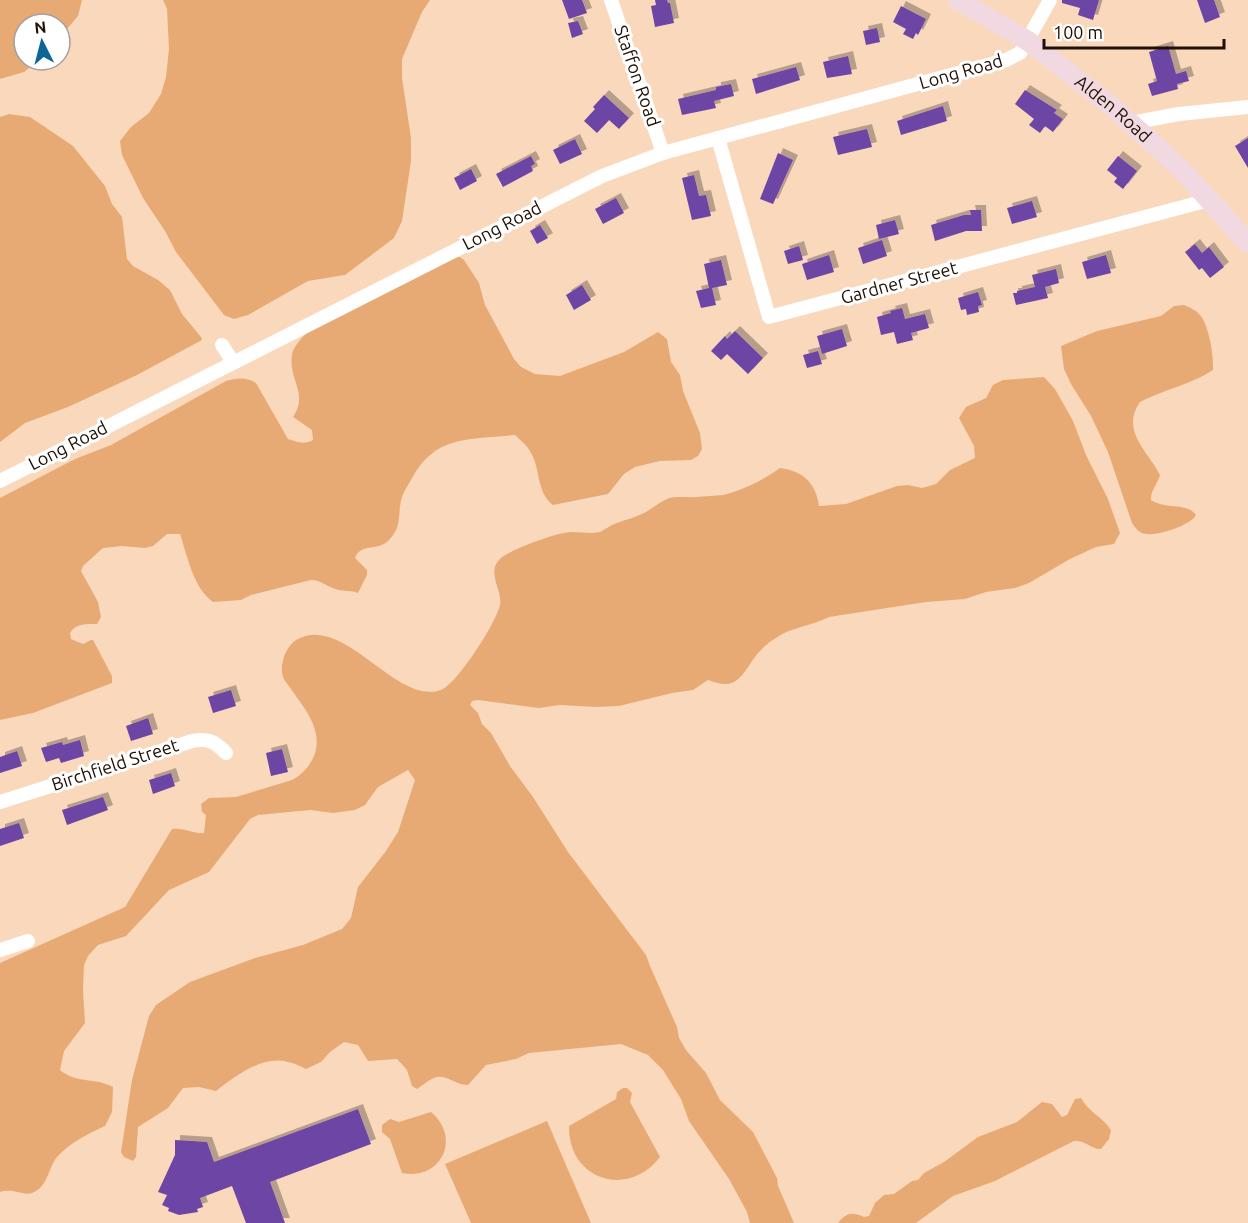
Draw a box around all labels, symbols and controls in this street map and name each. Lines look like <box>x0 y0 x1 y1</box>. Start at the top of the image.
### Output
north arrow <box>12 12 72 72</box>
scale bar <box>1044 12 1224 50</box>
text: N <box>34 18 47 37</box>
street label: Staffon Road <box>611 22 665 129</box>
text: 100 m <box>1053 22 1103 42</box>
street label: Long Road <box>917 50 1005 92</box>
street label: Alden Road <box>1072 71 1156 146</box>
street label: Long Road <box>459 197 544 254</box>
street label: Gardner Street <box>838 257 959 307</box>
street label: Long Road <box>25 417 110 474</box>
street label: Birchfield Street <box>49 734 181 794</box>

